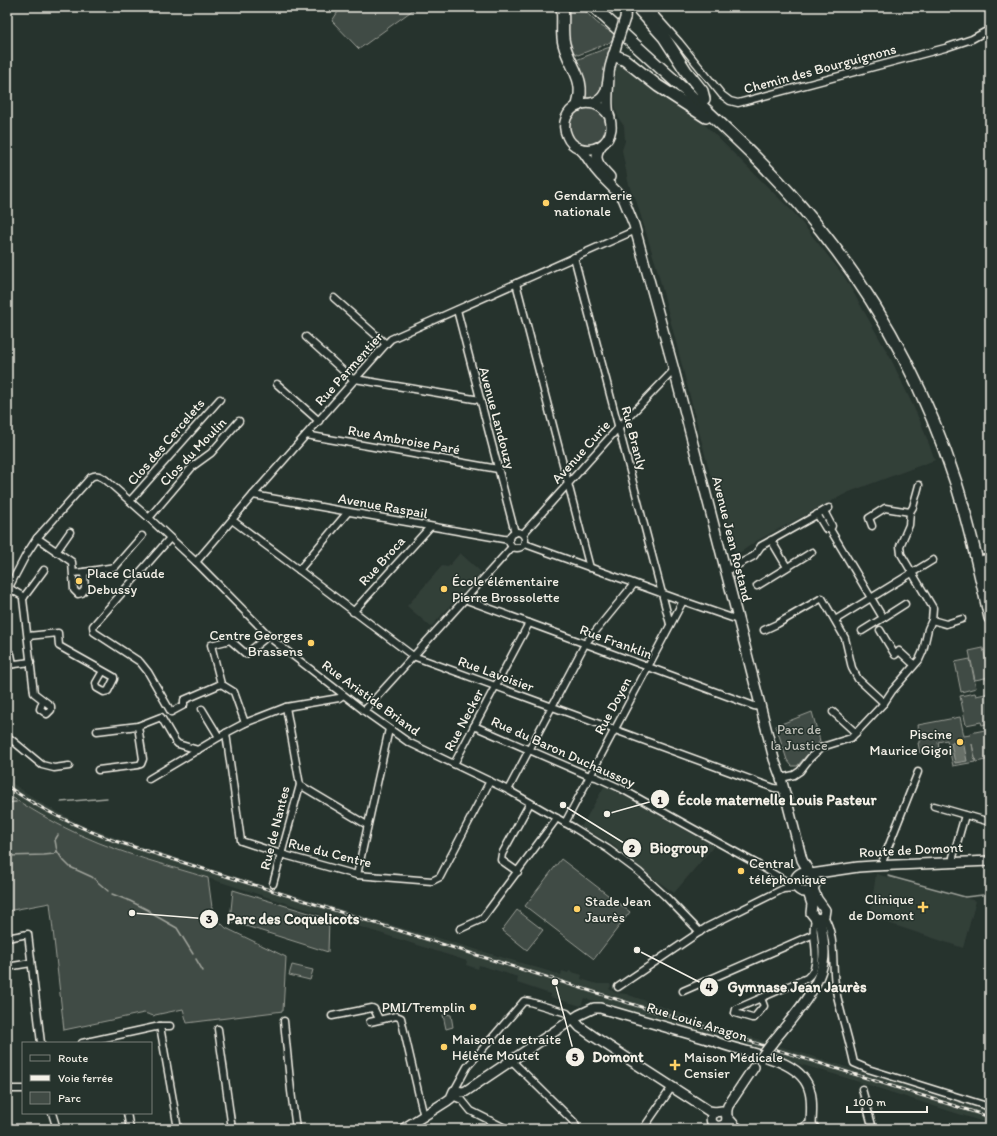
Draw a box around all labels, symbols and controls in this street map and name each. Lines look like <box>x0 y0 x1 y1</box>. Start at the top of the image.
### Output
street label: Chemin des Bourguignons <box>742 40 898 98</box>
place label: Gendarmerie nationale <box>554 187 633 220</box>
marker: Gendarmerie nationale <box>541 198 551 208</box>
street label: Rue Parmentier <box>311 328 387 409</box>
street label: Avenue Landouzy <box>475 365 519 471</box>
street label: Clos des Cercelets <box>124 395 208 489</box>
street label: Rue Branly <box>617 404 651 472</box>
street label: Clos du Moulin <box>156 414 230 490</box>
street label: Avenue Curie <box>548 417 614 487</box>
street label: Rue Ambroise Paré <box>347 422 462 458</box>
street label: Avenue Jean Rostand <box>708 475 756 604</box>
street label: Avenue Raspail <box>337 490 429 522</box>
street label: Rue Broca <box>355 532 409 589</box>
place label: Place Claude Debussy <box>87 565 165 598</box>
place label: École élémentaire Pierre Brossolette <box>452 573 560 606</box>
marker: Place Claude Debussy <box>74 576 84 586</box>
marker: École élémentaire Pierre Brossolette <box>439 584 449 594</box>
street label: Rue Franklin <box>577 621 655 663</box>
place label: Centre Georges Brassens <box>210 627 303 660</box>
marker: Centre Georges Brassens <box>306 638 316 648</box>
street label: Rue Lavoisier <box>456 652 537 696</box>
street label: Rue Aristide Briand <box>318 657 424 740</box>
street label: Rue Doyen <box>591 674 635 738</box>
street label: Rue Necker <box>440 686 488 754</box>
street label: Rue du Baron Duchaussoy <box>488 713 638 792</box>
park label: Parc de la Justice <box>770 721 828 754</box>
place label: Piscine Maurice Gigoi <box>870 726 952 759</box>
marker: Piscine Maurice Gigoi <box>955 737 965 747</box>
street label: Rue de Nantes <box>256 784 294 872</box>
callout: École maternelle Louis Pasteur <box>650 786 885 813</box>
text: École maternelle Louis Pasteur <box>678 790 877 809</box>
text: 1 <box>657 793 663 807</box>
street label: Rue du Centre <box>287 834 374 872</box>
callout: Biogroup <box>622 834 717 861</box>
text: Biogroup <box>650 839 708 858</box>
street label: Route de Domont <box>859 839 963 861</box>
text: 2 <box>629 841 636 855</box>
place label: Central téléphonique <box>749 855 827 888</box>
marker: Central téléphonique <box>736 866 746 876</box>
place label: Clinique de Domont <box>849 891 914 924</box>
place label: Stade Jean Jaurès <box>585 893 651 926</box>
marker: Clinique de Domont <box>917 901 929 913</box>
marker: Stade Jean Jaurès <box>572 904 582 914</box>
callout: Parc des Coquelicots <box>199 905 368 932</box>
text: Parc des Coquelicots <box>227 910 360 929</box>
text: 3 <box>206 912 213 926</box>
callout: Gymnase Jean Jaurès <box>699 973 875 1000</box>
text: Gymnase Jean Jaurès <box>727 978 867 997</box>
text: 4 <box>705 980 713 994</box>
place label: PMI/Tremplin <box>382 999 466 1016</box>
street label: Rue Louis Aragon <box>644 999 750 1045</box>
marker: PMI/Tremplin <box>468 1002 478 1012</box>
place label: Maison de retraite Hélène Moutet <box>452 1031 561 1064</box>
legend <box>22 1042 152 1114</box>
marker: Maison de retraite Hélène Moutet <box>439 1042 449 1052</box>
callout: Domont <box>565 1043 652 1070</box>
text: Domont <box>592 1048 644 1066</box>
place label: Maison Médicale Censier <box>684 1049 783 1082</box>
text: 5 <box>572 1050 579 1064</box>
text: Route <box>58 1051 88 1065</box>
marker: Maison Médicale Censier <box>669 1059 681 1071</box>
text: Voie ferrée <box>58 1071 113 1085</box>
scale bar <box>847 1088 927 1114</box>
text: Parc <box>58 1091 81 1105</box>
text: 100 m <box>853 1095 886 1109</box>

